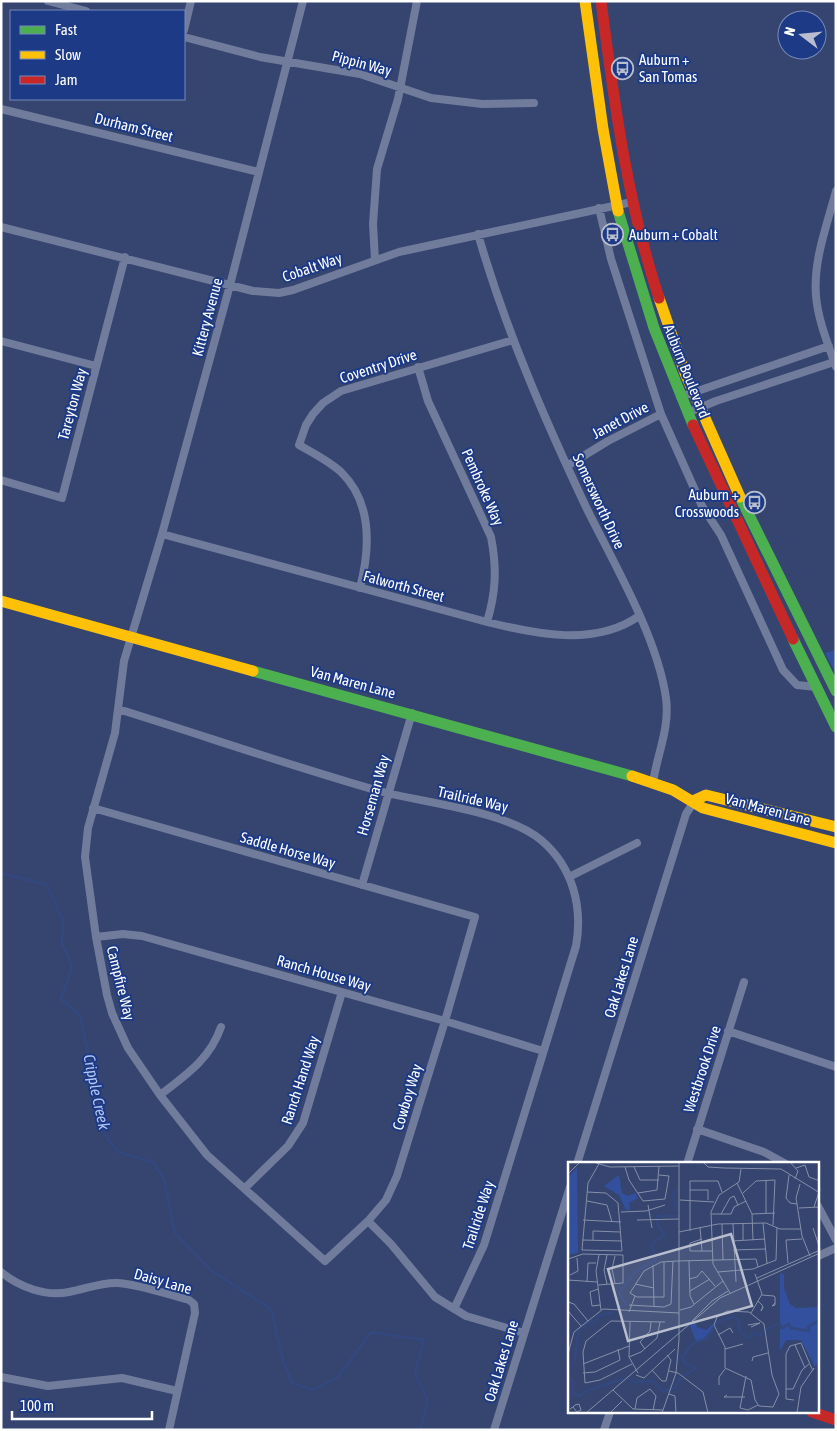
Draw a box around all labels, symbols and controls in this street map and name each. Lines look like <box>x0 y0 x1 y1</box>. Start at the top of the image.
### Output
legend <box>10 10 185 100</box>
north arrow <box>777 10 827 60</box>
text: Fast <box>55 21 77 38</box>
text: N <box>781 25 798 38</box>
text: Slow <box>55 46 81 63</box>
street label: Pippin Way <box>330 47 394 79</box>
place label: Auburn + San Tomas <box>639 51 697 85</box>
bus stop icon: Auburn + San Tomas <box>611 56 635 80</box>
text: Jam <box>55 71 78 88</box>
street label: Durham Street <box>93 109 175 145</box>
bus stop icon: Auburn + Cobalt <box>601 222 625 246</box>
place label: Auburn + Cobalt <box>629 226 718 243</box>
street label: Cobalt Way <box>280 249 344 285</box>
street label: Kittery Avenue <box>188 276 226 358</box>
street label: Auburn Boulevard <box>661 322 713 420</box>
street label: Coventry Drive <box>337 346 419 386</box>
street label: Tareyton Way <box>54 366 90 442</box>
street label: Janet Drive <box>589 398 651 442</box>
street label: Pembroke Way <box>459 446 507 528</box>
street label: Somersworth Drive <box>569 450 629 552</box>
place label: Auburn + Crosswoods <box>675 486 739 520</box>
bus stop icon: Auburn + Crosswoods <box>743 491 767 515</box>
street label: Falworth Street <box>362 567 446 605</box>
street label: Van Maren Lane <box>308 662 398 702</box>
street label: Horseman Way <box>353 753 393 837</box>
street label: Trailride Way <box>436 783 510 815</box>
street label: Van Maren Lane <box>723 789 813 829</box>
street label: Saddle Horse Way <box>238 828 338 872</box>
street label: Oak Lakes Lane <box>601 934 642 1020</box>
street label: Campfire Way <box>104 944 138 1022</box>
street label: Ranch House Way <box>275 951 373 995</box>
street label: Westbrook Drive <box>680 1023 724 1115</box>
street label: Ranch Hand Way <box>278 1033 322 1127</box>
water label: Cripple Creek <box>79 1053 114 1133</box>
street label: Cowboy Way <box>389 1062 425 1132</box>
inset map <box>568 1162 820 1414</box>
street label: Trailride Way <box>459 1178 497 1252</box>
street label: Daisy Lane <box>132 1265 194 1297</box>
street label: Oak Lakes Lane <box>481 1318 522 1404</box>
scale bar <box>12 1388 152 1420</box>
text: 100 m <box>20 1397 54 1414</box>

